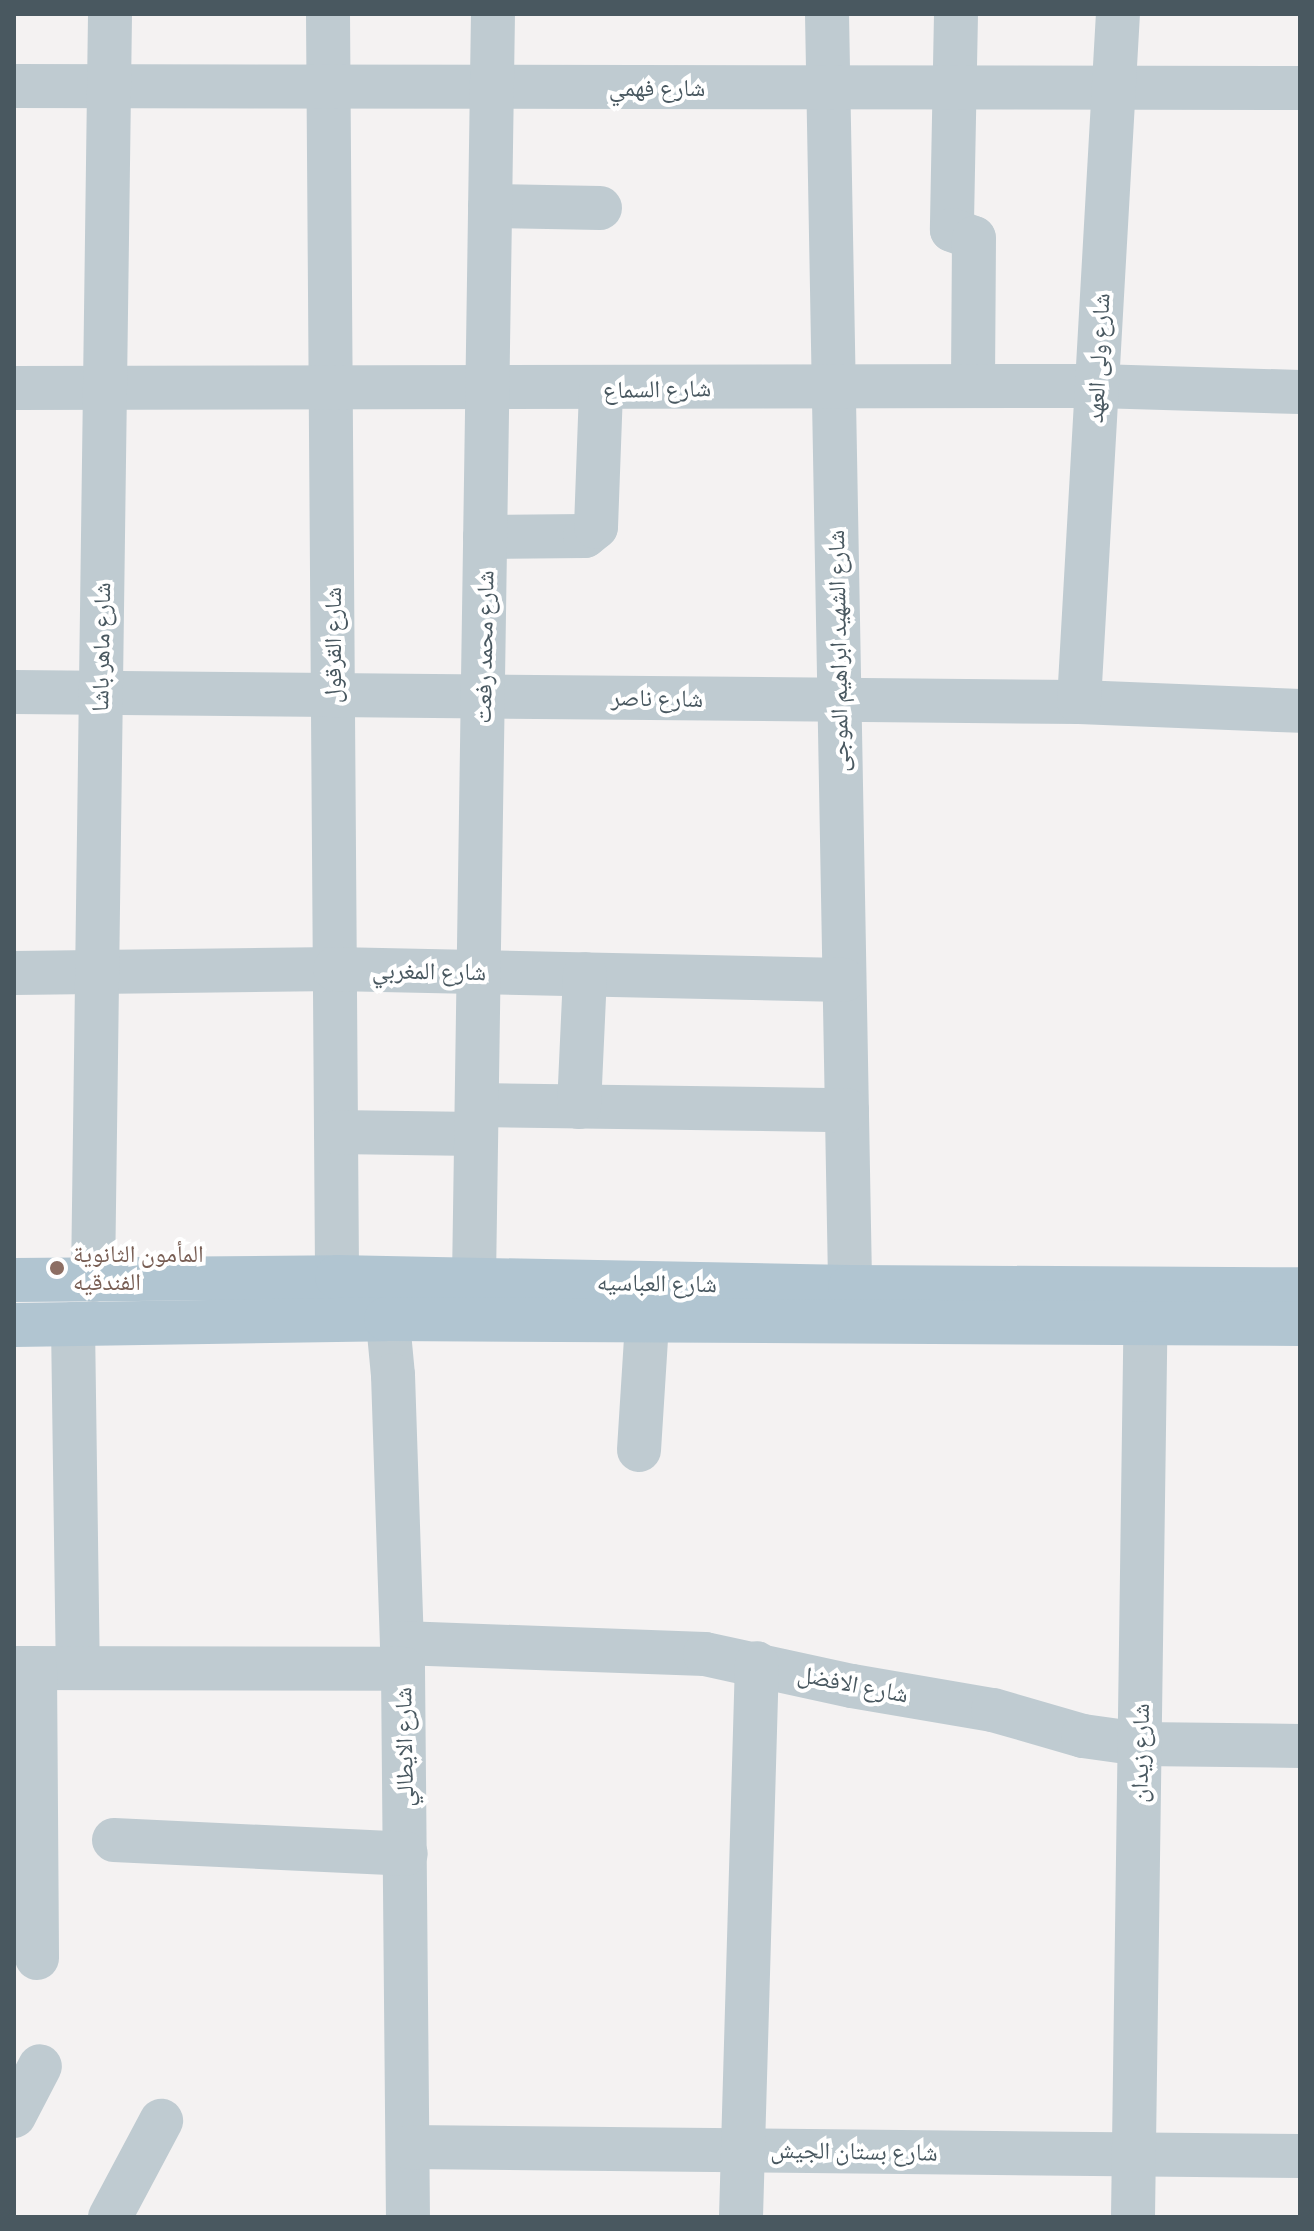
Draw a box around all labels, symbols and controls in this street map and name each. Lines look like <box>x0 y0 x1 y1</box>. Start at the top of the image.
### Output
street label: شارع فهمي <box>609 74 705 102</box>
street label: شارع ولى العهد <box>1080 292 1116 424</box>
street label: شارع السماع <box>603 374 711 404</box>
street label: شارع الشهيد ابراهيم الموجى <box>821 530 855 772</box>
street label: شارع محمد رفعت <box>468 570 500 724</box>
street label: شارع ماهر باشا <box>85 582 117 712</box>
street label: شارع القرقول <box>319 587 347 703</box>
street label: شارع ناصر <box>611 683 703 713</box>
street label: شارع المغربي <box>372 956 486 986</box>
place label: المأمون الثانوية الفندقيه <box>73 1240 204 1296</box>
marker: المأمون الثانوية الفندقيه <box>48 1259 66 1277</box>
street label: شارع العباسيه <box>597 1268 717 1298</box>
street label: شارع الافضل <box>795 1659 911 1709</box>
street label: شارع الايطالي <box>389 1687 419 1807</box>
street label: شارع زيدان <box>1125 1703 1155 1803</box>
street label: شارع بستان الجيش <box>770 2135 938 2167</box>

